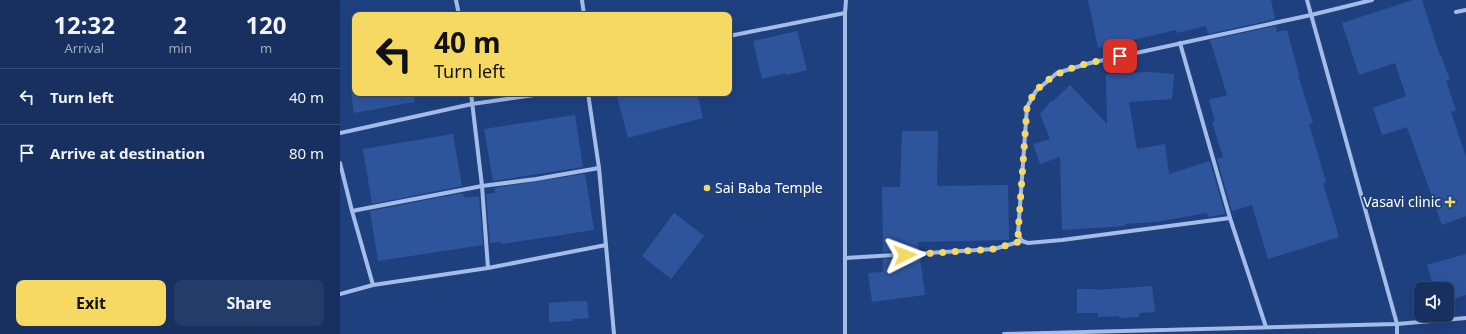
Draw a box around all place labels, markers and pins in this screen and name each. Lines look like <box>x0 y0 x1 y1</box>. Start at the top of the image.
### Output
pin <box>1103 39 1137 73</box>
place label: Sai Baba Temple <box>715 178 823 197</box>
marker: Sai Baba Temple <box>702 183 712 193</box>
place label: Vasavi clinic <box>1363 192 1441 211</box>
marker: Vasavi clinic <box>1444 196 1456 208</box>

